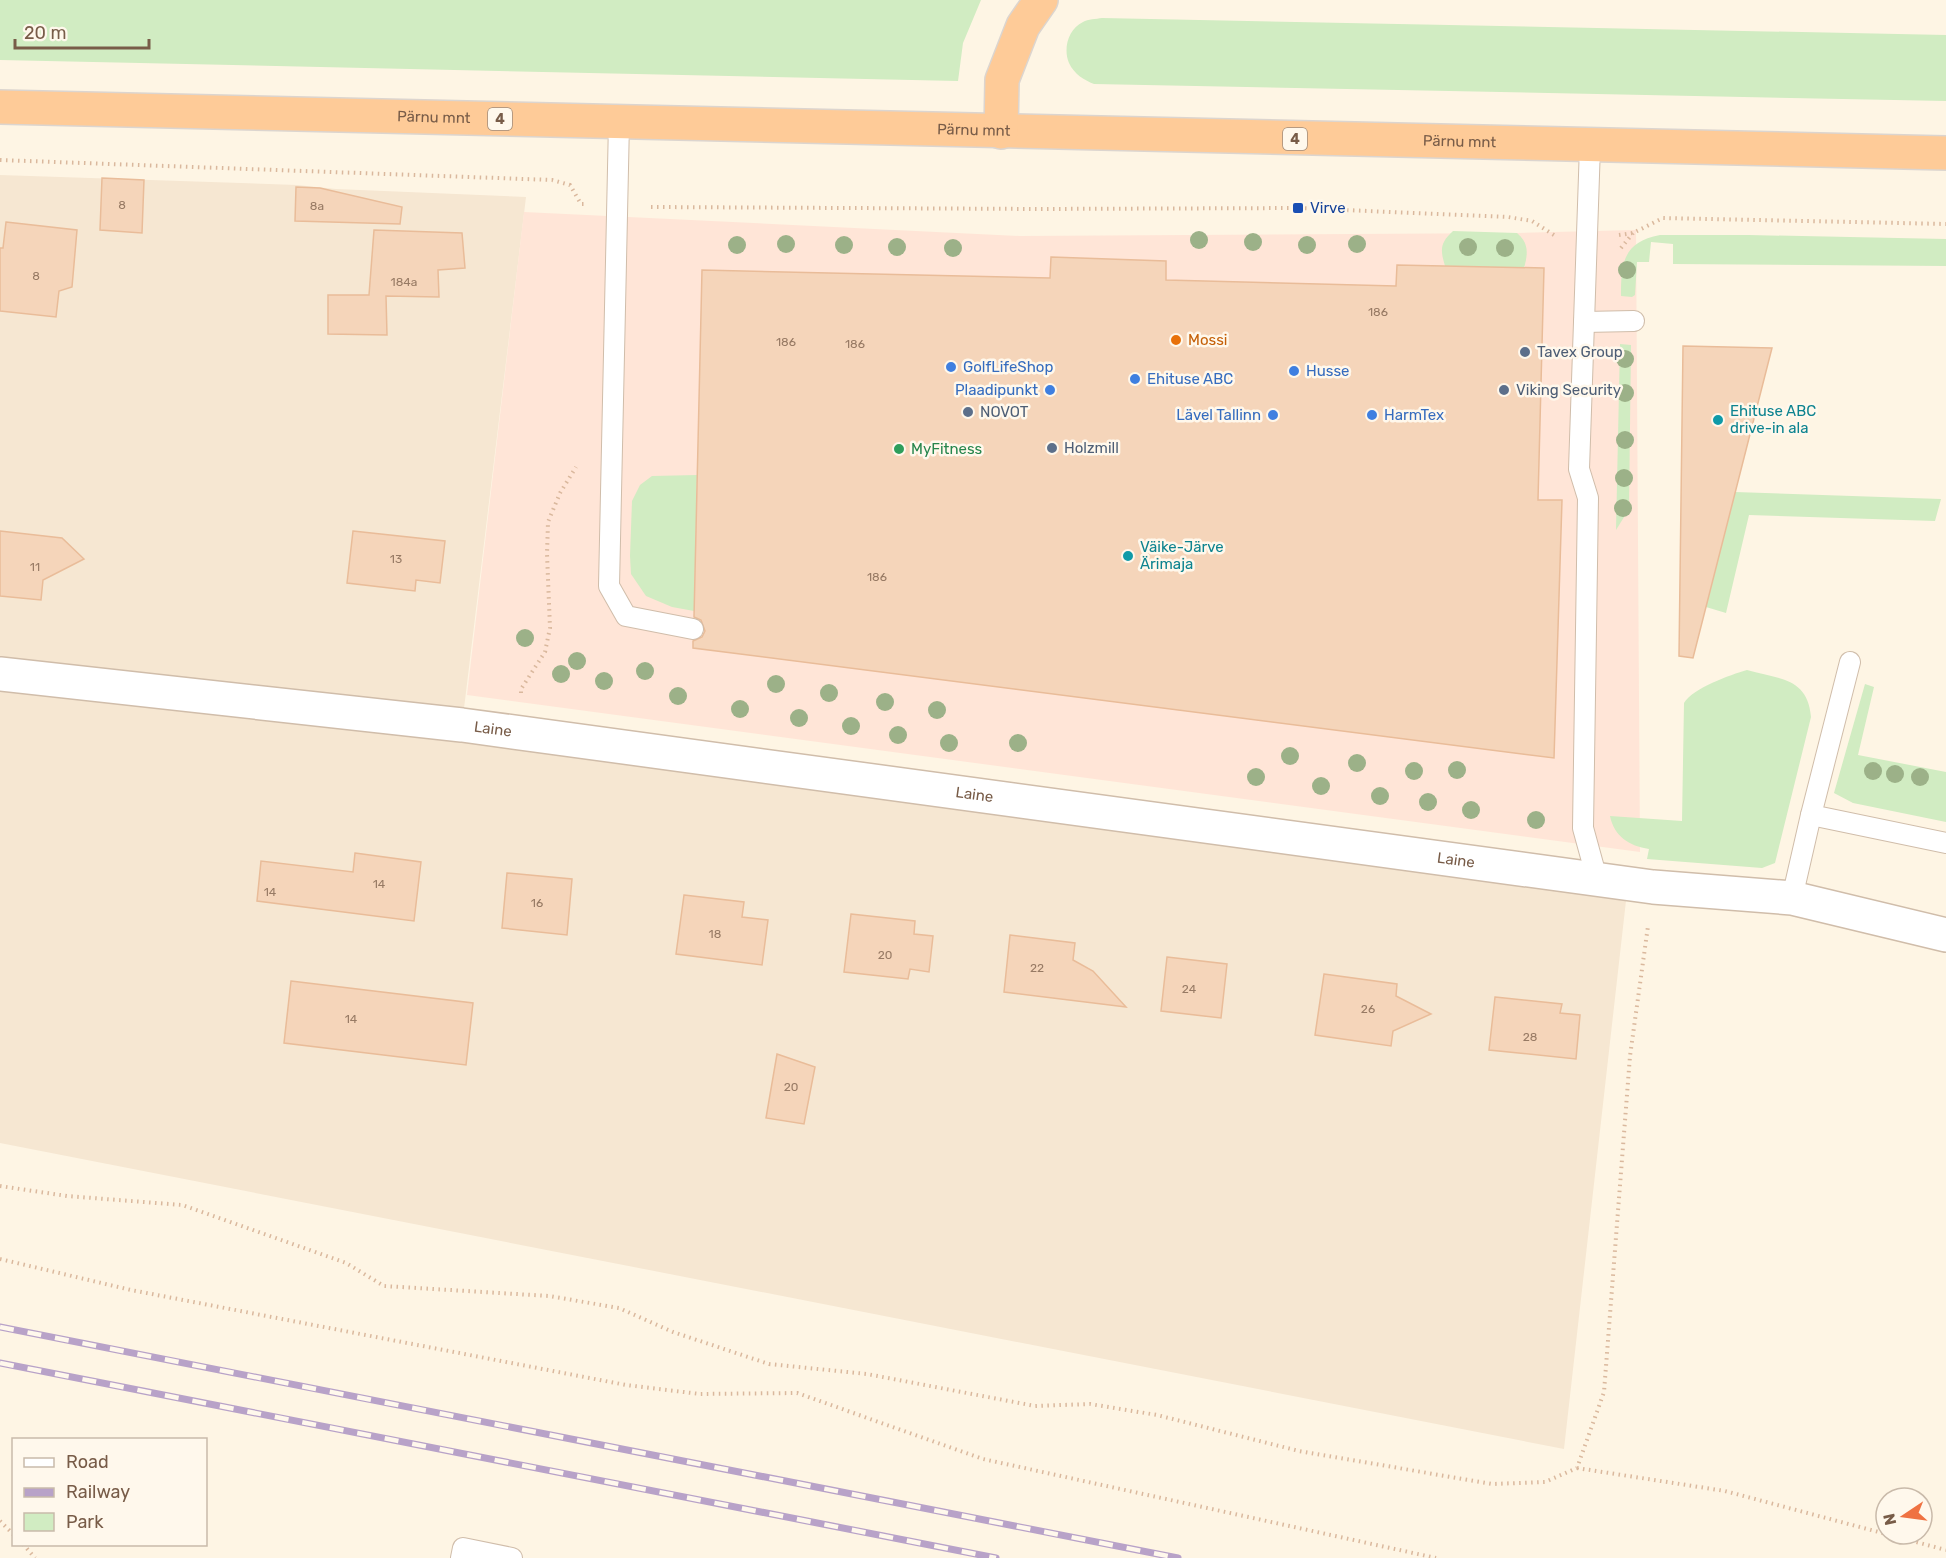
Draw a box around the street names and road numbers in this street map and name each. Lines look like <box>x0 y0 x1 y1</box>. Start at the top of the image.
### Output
street label: Pärnu mnt <box>397 107 471 127</box>
road number: 4 <box>488 108 512 130</box>
street label: Pärnu mnt <box>937 120 1011 140</box>
road number: 4 <box>1283 128 1307 150</box>
street label: Pärnu mnt <box>1423 132 1497 151</box>
street label: Laine <box>473 718 513 741</box>
street label: Laine <box>954 783 994 806</box>
street label: Laine <box>1436 849 1476 872</box>

